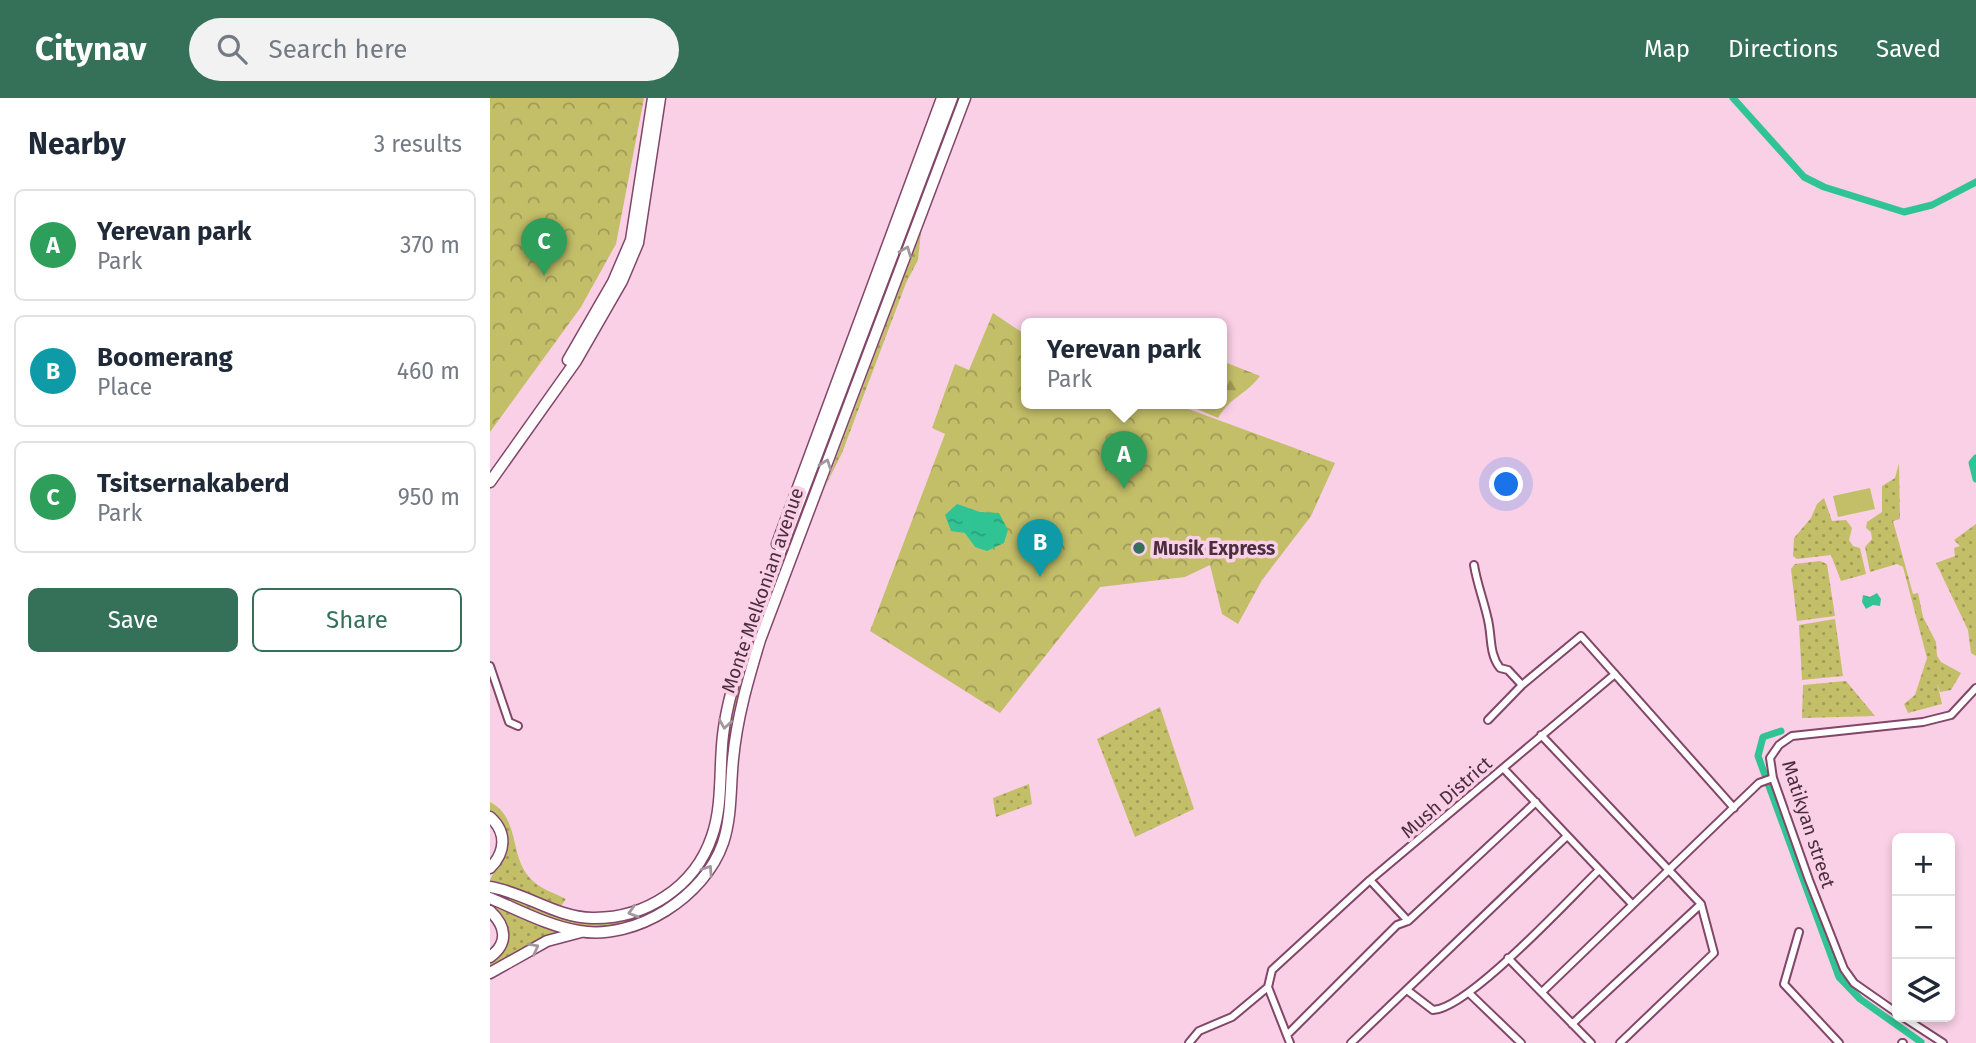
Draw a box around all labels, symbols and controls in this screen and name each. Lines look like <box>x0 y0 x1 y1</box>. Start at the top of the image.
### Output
search box <box>189 18 679 81</box>
text: Citynav <box>35 29 147 69</box>
icon: search <box>213 30 251 68</box>
text: Search here <box>269 34 407 65</box>
text: Map <box>1644 35 1690 63</box>
text: Directions <box>1728 35 1838 63</box>
text: Saved <box>1876 35 1941 63</box>
text: Nearby <box>28 126 126 162</box>
text: 3 results <box>374 130 462 158</box>
text: Yerevan park <box>97 216 251 247</box>
pin: C <box>521 218 567 276</box>
text: A <box>46 231 60 259</box>
text: 370 m <box>400 231 460 259</box>
one-way arrow <box>897 246 911 258</box>
text: Park <box>97 247 142 275</box>
popup <box>1021 318 1227 409</box>
text: Yerevan park <box>1047 334 1201 365</box>
text: Boomerang <box>97 342 233 373</box>
text: B <box>46 357 60 385</box>
text: 460 m <box>397 357 460 385</box>
text: Park <box>1047 365 1092 393</box>
text: Place <box>97 373 152 401</box>
pin: A <box>1101 431 1147 489</box>
one-way arrow <box>817 458 831 470</box>
your location <box>1489 467 1523 501</box>
text: Tsitsernakaberd <box>97 468 290 499</box>
text: C <box>46 483 60 511</box>
text: 950 m <box>398 483 460 511</box>
street label: Monte Melkonian avenue <box>717 485 808 696</box>
text: Park <box>97 499 142 527</box>
pin: B <box>1017 519 1063 577</box>
place label: Musik Express <box>1153 537 1275 560</box>
marker: Musik Express <box>1131 540 1147 556</box>
button: Save <box>28 588 238 652</box>
button: Share <box>252 588 462 652</box>
one-way arrow <box>718 718 733 730</box>
street label: Mush District <box>1396 752 1497 843</box>
street label: Matikyan street <box>1777 758 1840 891</box>
map controls <box>1892 833 1955 1022</box>
button: + <box>1892 833 1955 896</box>
one-way arrow <box>700 865 712 878</box>
button: − <box>1892 896 1955 959</box>
one-way arrow <box>627 903 639 918</box>
one-way arrow <box>526 943 539 957</box>
button: layers <box>1892 959 1955 1022</box>

